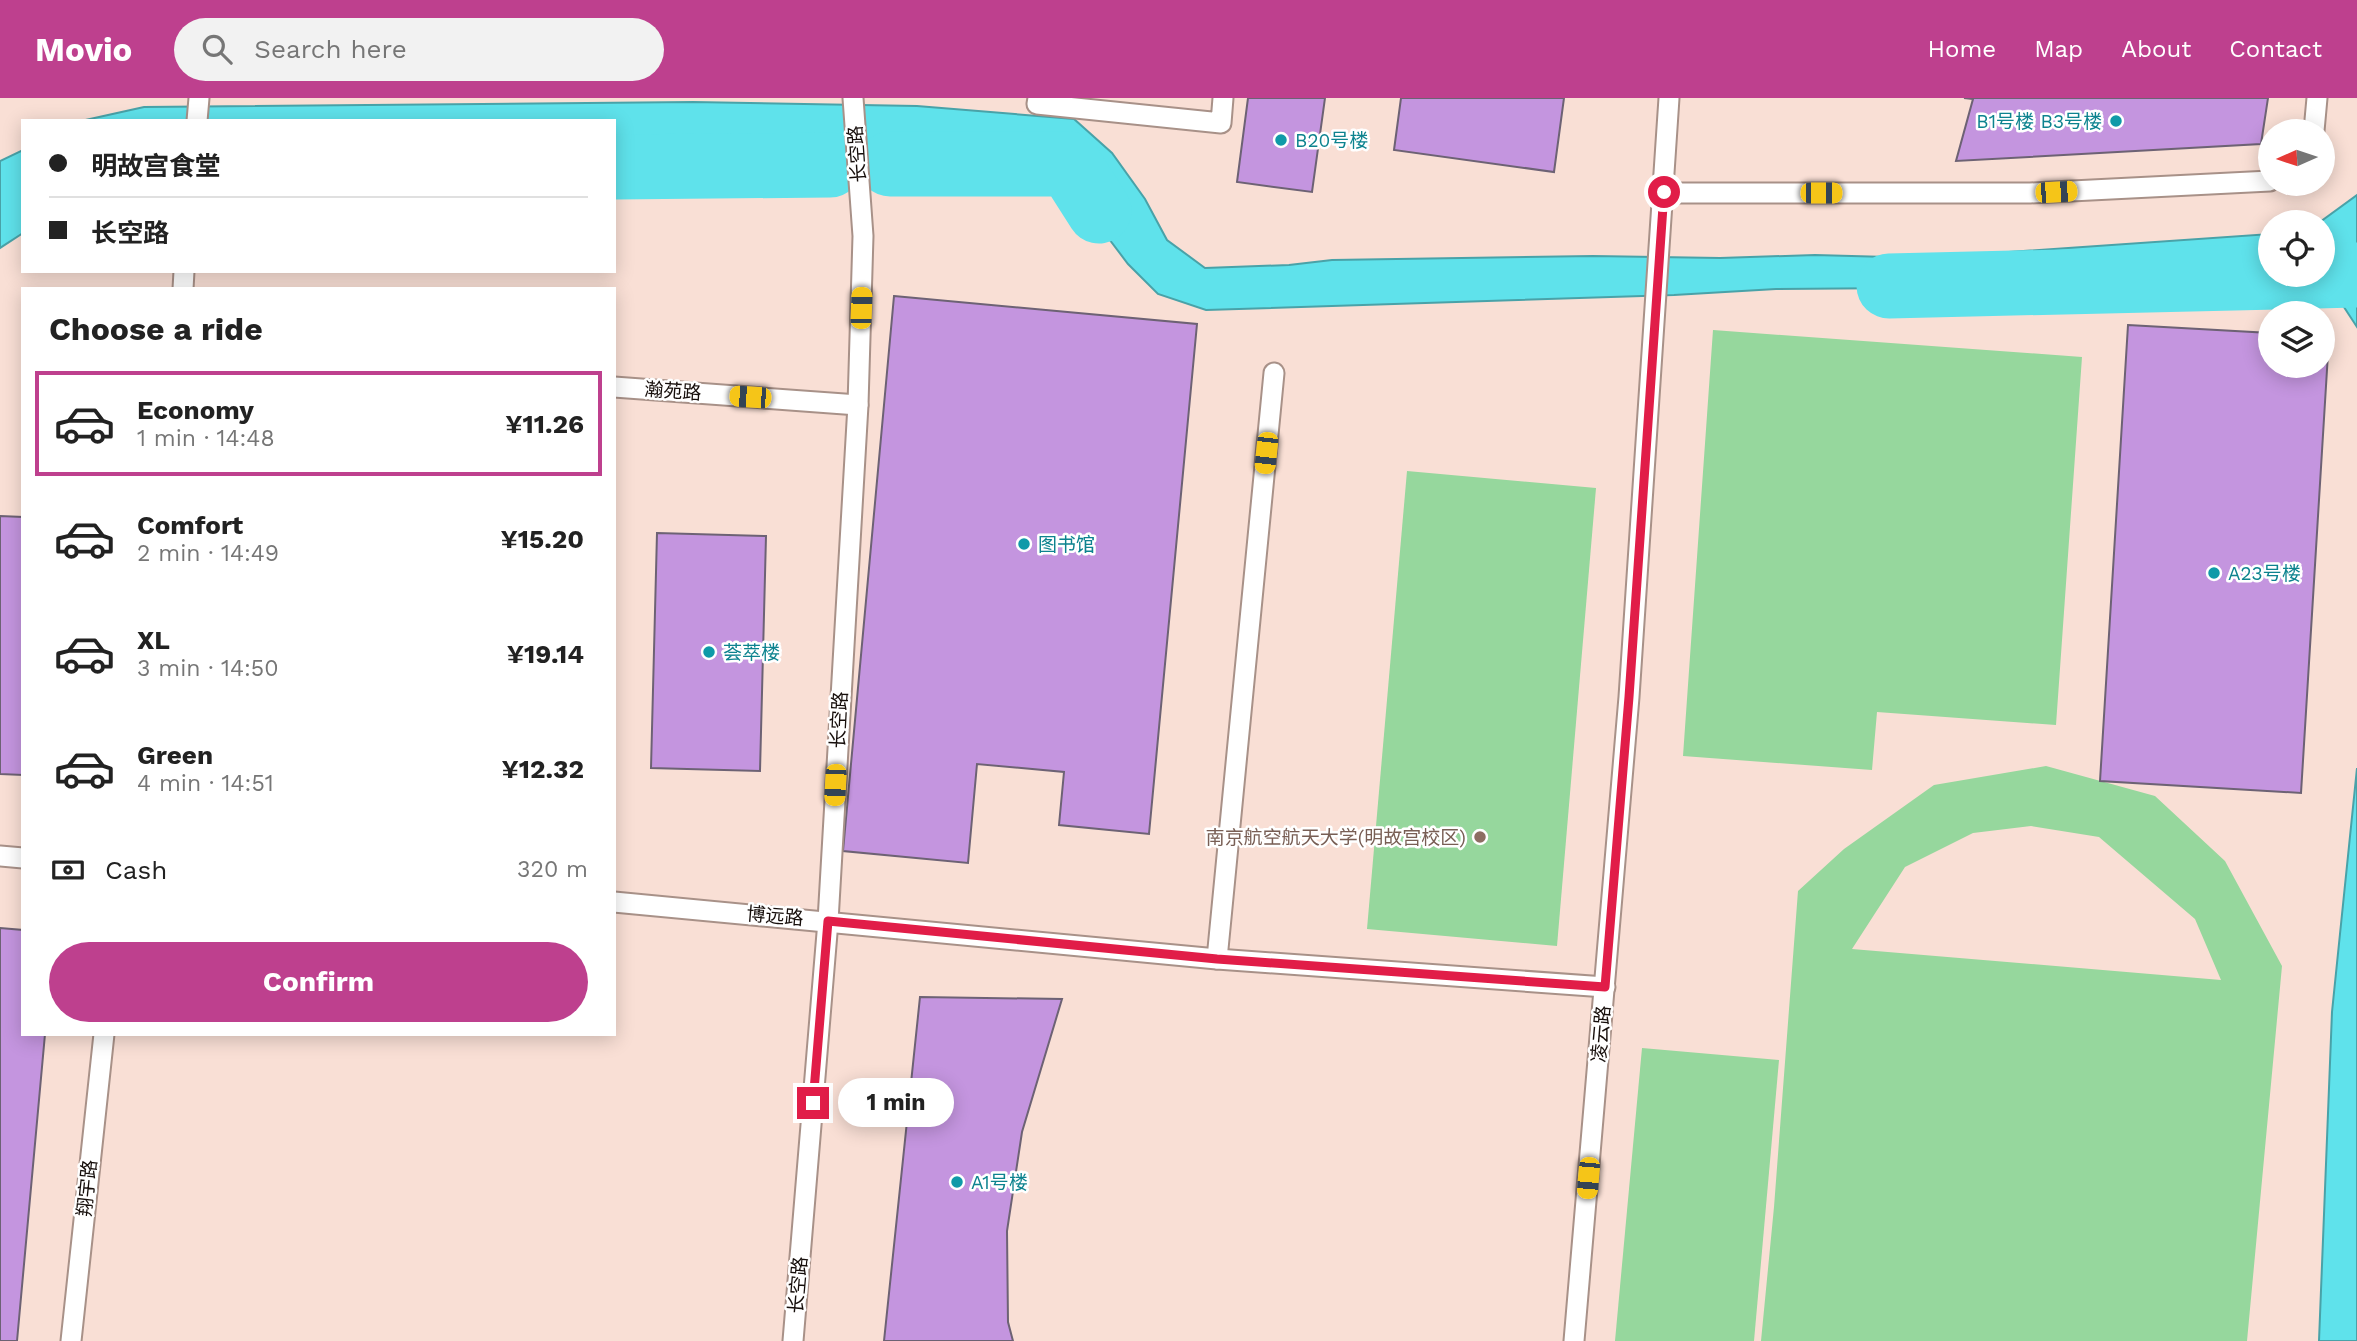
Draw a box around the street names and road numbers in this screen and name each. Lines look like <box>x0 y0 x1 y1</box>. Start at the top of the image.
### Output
street label: 长空路 <box>844 125 870 183</box>
street label: 瀚苑路 <box>644 378 702 404</box>
street label: 长空路 <box>826 691 852 749</box>
street label: 博远路 <box>746 902 804 930</box>
street label: 凌云路 <box>1587 1005 1615 1063</box>
street label: 翔宇路 <box>73 1158 101 1218</box>
street label: 长空路 <box>784 1256 812 1314</box>

